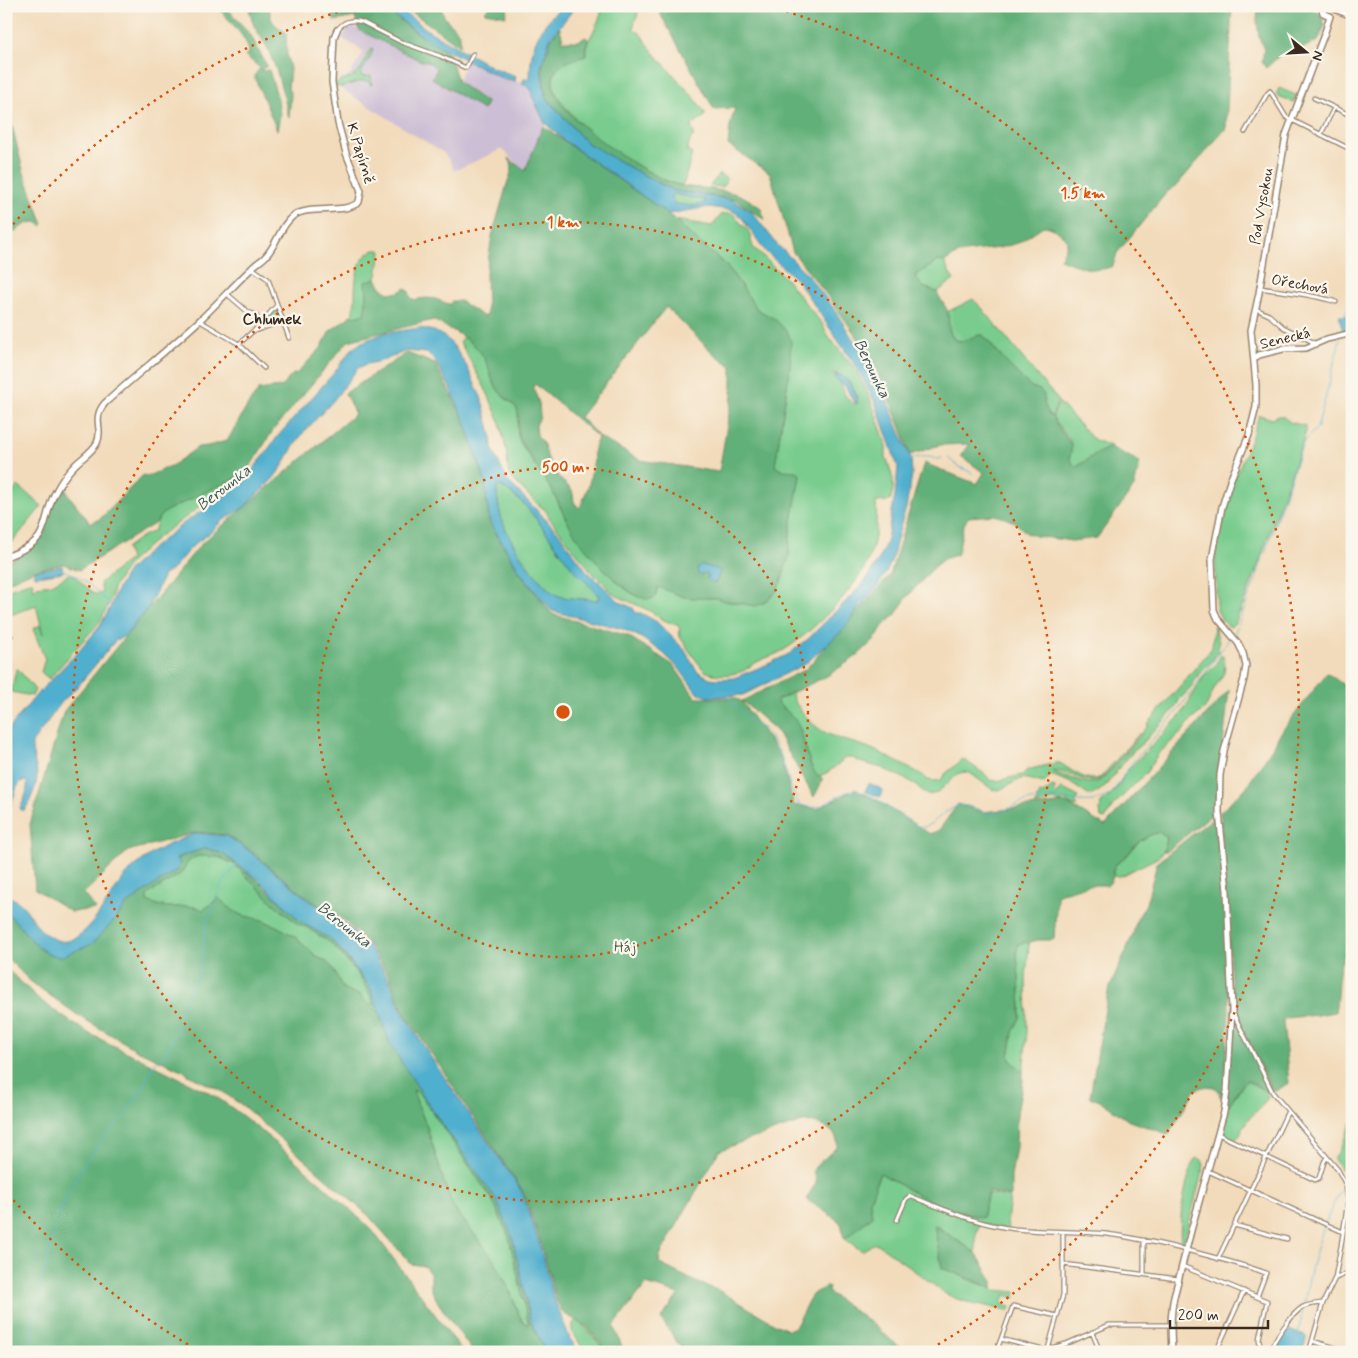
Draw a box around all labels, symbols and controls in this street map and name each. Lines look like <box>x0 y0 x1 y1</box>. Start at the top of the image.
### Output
north arrow <box>1280 28 1330 78</box>
text: N <box>1307 48 1327 63</box>
street label: K Papírně <box>341 120 379 186</box>
street label: Pod Vysokou <box>1245 166 1279 246</box>
text: 1.5 km <box>1061 184 1105 204</box>
text: 1 km <box>547 213 579 233</box>
street label: Ořechová <box>1270 270 1330 300</box>
district label: Chlumek <box>242 309 303 330</box>
street label: Senecká <box>1258 323 1313 355</box>
water label: Berounka <box>848 336 895 402</box>
text: 500 m <box>542 458 584 478</box>
water label: Berounka <box>193 460 255 516</box>
centre of rings <box>554 703 572 721</box>
water label: Berounka <box>313 897 376 953</box>
park label: Háj <box>614 938 636 958</box>
scale bar <box>1170 1298 1268 1330</box>
text: 200 m <box>1178 1306 1219 1326</box>

